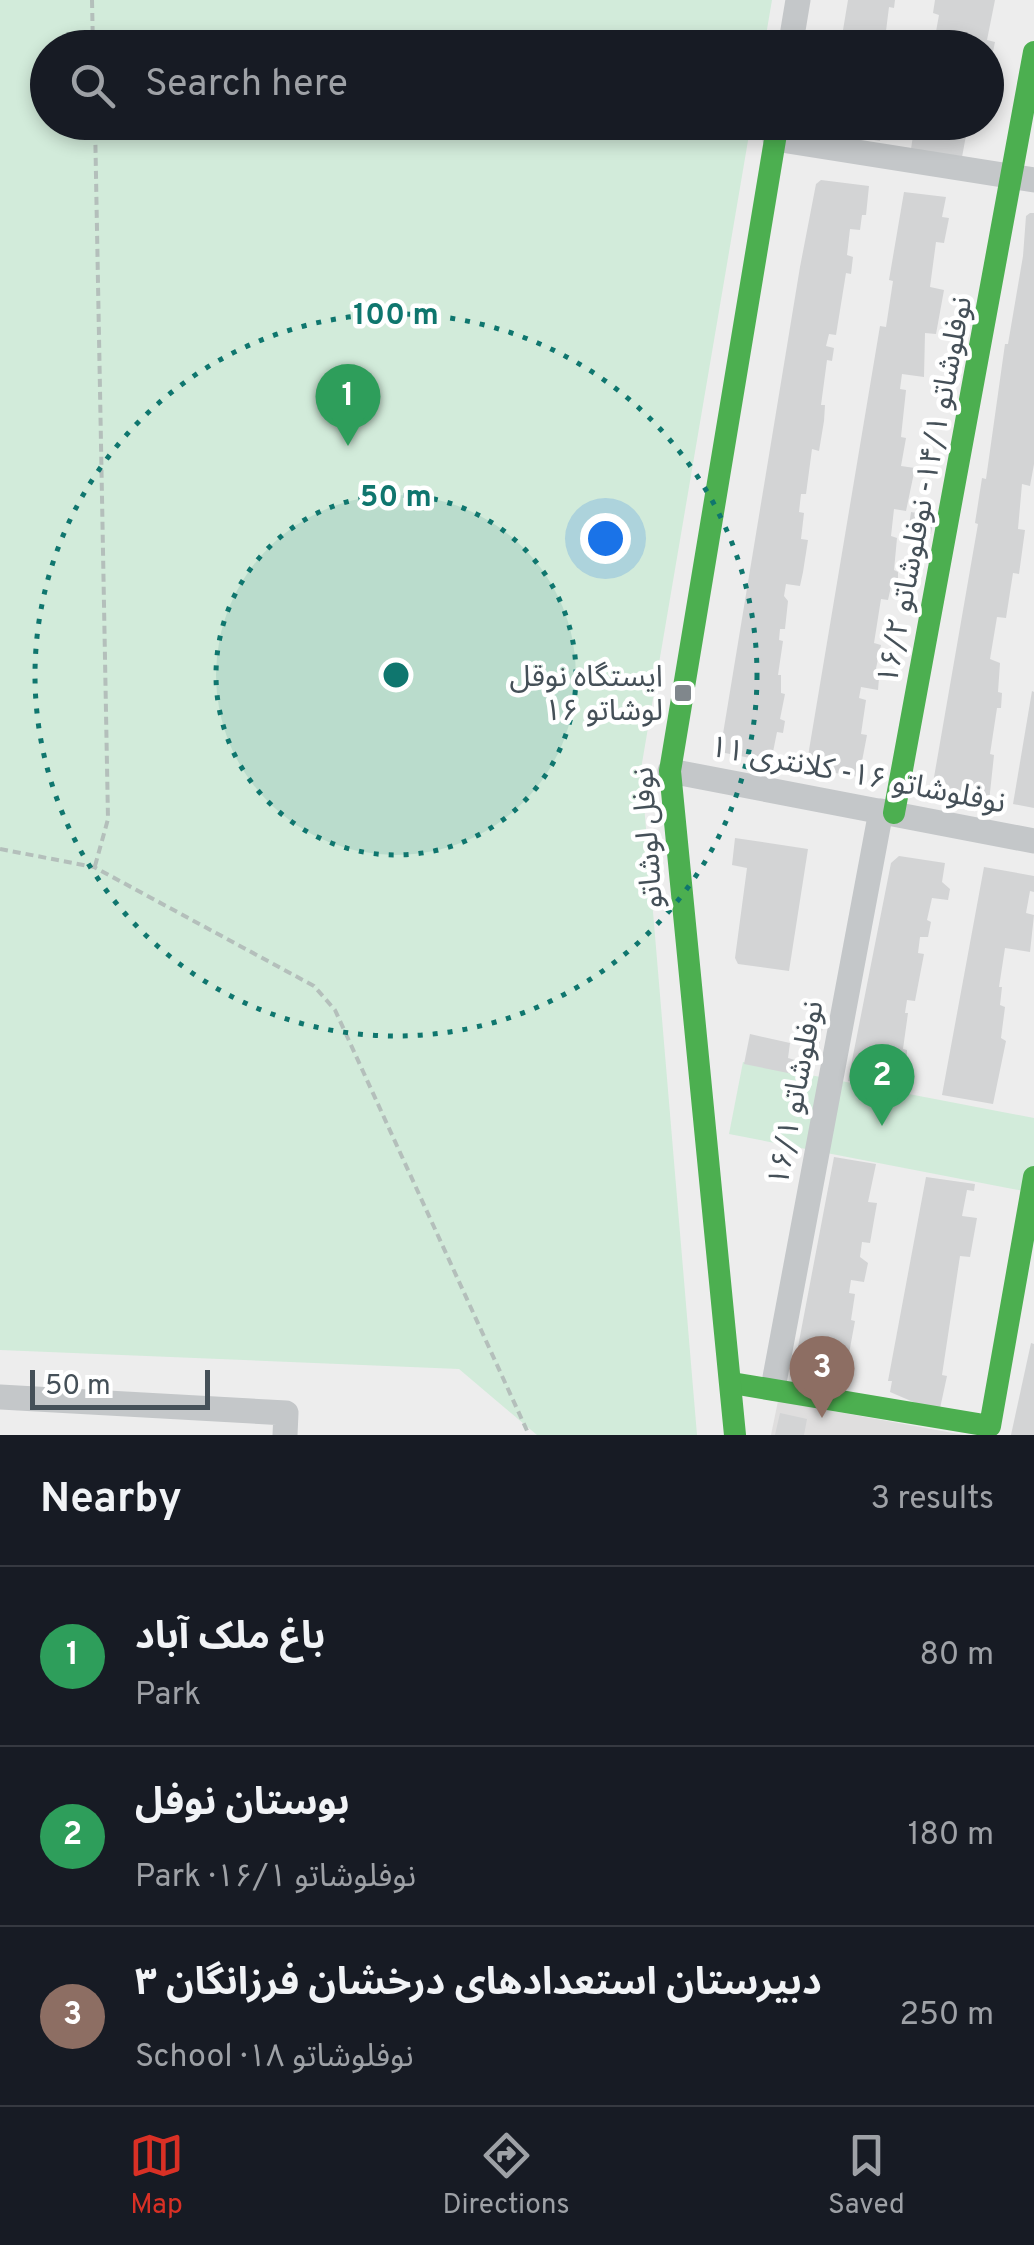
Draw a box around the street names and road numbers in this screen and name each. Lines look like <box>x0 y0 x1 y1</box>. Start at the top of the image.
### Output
street label: نوفلوشاتو ۱۴/۱- نوفلوشاتو ۱۶/۲ <box>871 294 982 687</box>
street label: نوفلوشاتو ۱۶- کلانتری ۱۱ <box>707 730 1008 823</box>
street label: نوفل لوشاتو <box>626 766 673 910</box>
street label: نوفلوشاتو ۱۶/۱ <box>761 998 833 1189</box>

